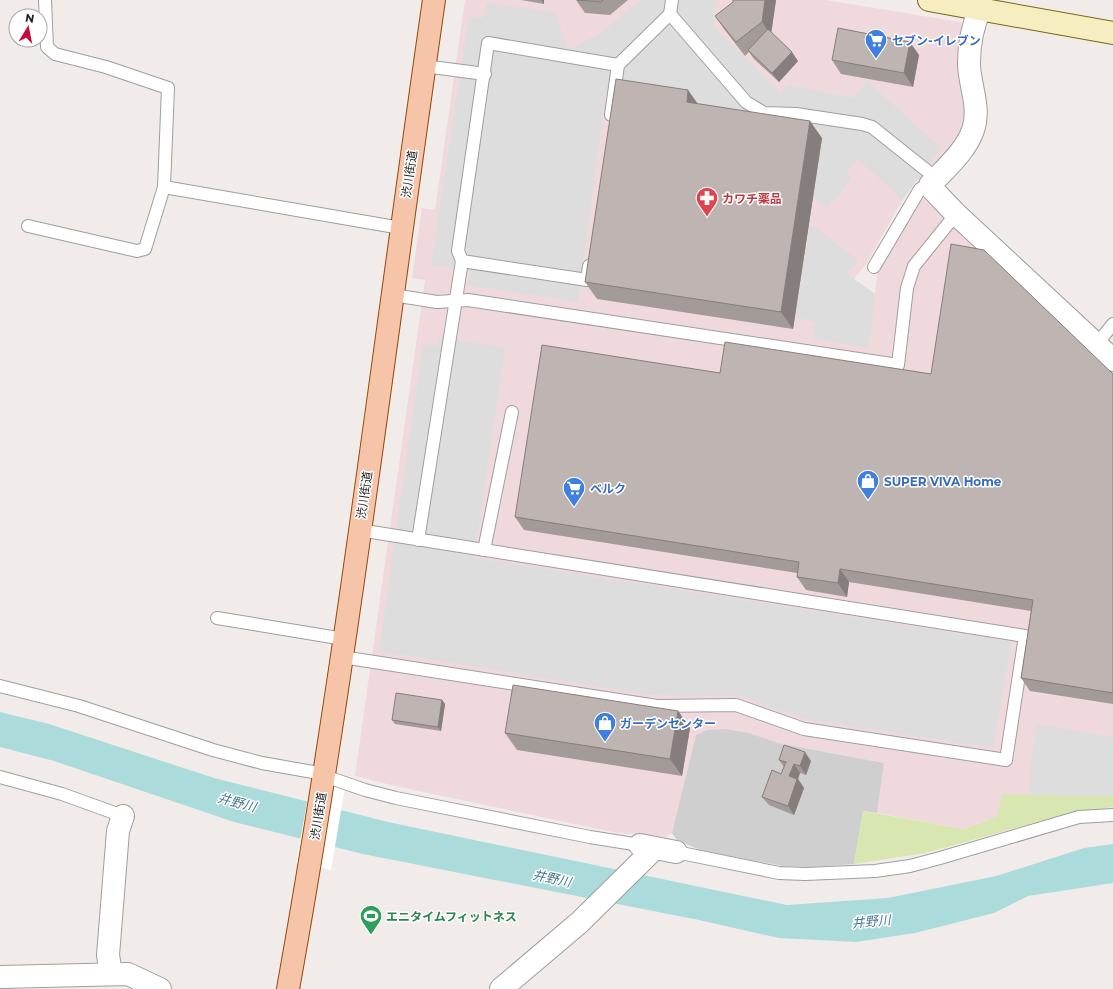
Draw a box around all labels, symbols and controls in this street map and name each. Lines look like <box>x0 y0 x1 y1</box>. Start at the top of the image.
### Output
north arrow <box>8 8 48 48</box>
text: N <box>24 10 35 26</box>
supermarket icon: セブン-イレブン <box>863 27 889 60</box>
place label: セブン-イレブン <box>892 33 981 48</box>
street label: 渋川街道 <box>398 149 420 199</box>
pharmacy icon: カワチ薬品 <box>694 185 720 218</box>
place label: カワチ薬品 <box>722 191 782 206</box>
shop icon: SUPER VIVA Home <box>855 468 881 501</box>
street label: 渋川街道 <box>353 470 375 520</box>
place label: SUPER VIVA Home <box>884 474 1002 489</box>
supermarket icon: ベルク <box>561 475 587 508</box>
place label: ベルク <box>590 481 626 496</box>
shop icon: ガーデンセンター <box>592 710 618 743</box>
place label: ガーデンセンター <box>620 716 716 731</box>
water label: 井野川 <box>216 789 260 815</box>
street label: 渋川街道 <box>307 791 329 841</box>
water label: 井野川 <box>531 866 575 890</box>
sports icon: エニタイムフィットネス <box>358 903 384 936</box>
place label: エニタイムフィットネス <box>386 909 517 924</box>
water label: 井野川 <box>851 911 893 931</box>

